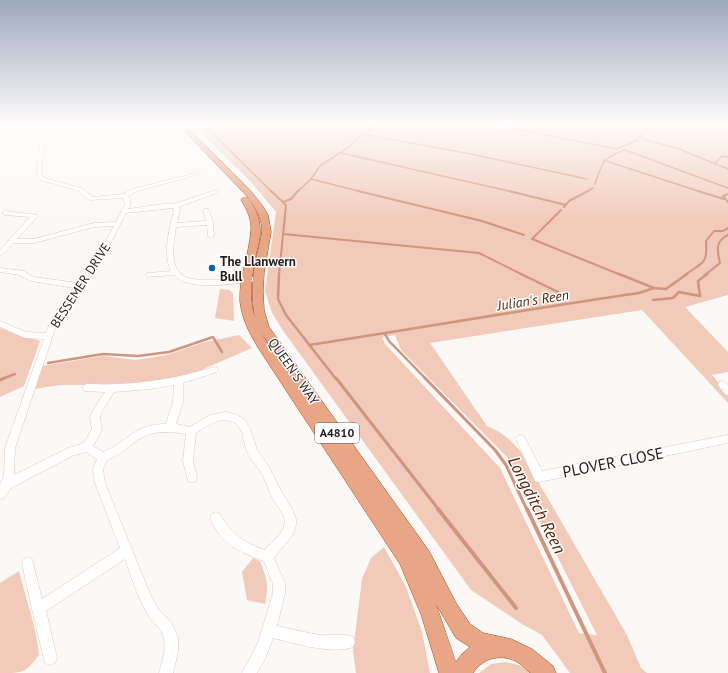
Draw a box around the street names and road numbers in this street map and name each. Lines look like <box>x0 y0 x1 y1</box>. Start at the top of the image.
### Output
street label: BESSEMER DRIVE <box>47 239 114 331</box>
street label: QUEEN'S WAY <box>264 335 323 408</box>
road number: A4810 <box>315 423 359 443</box>
street label: PLOVER CLOSE <box>561 442 665 482</box>

